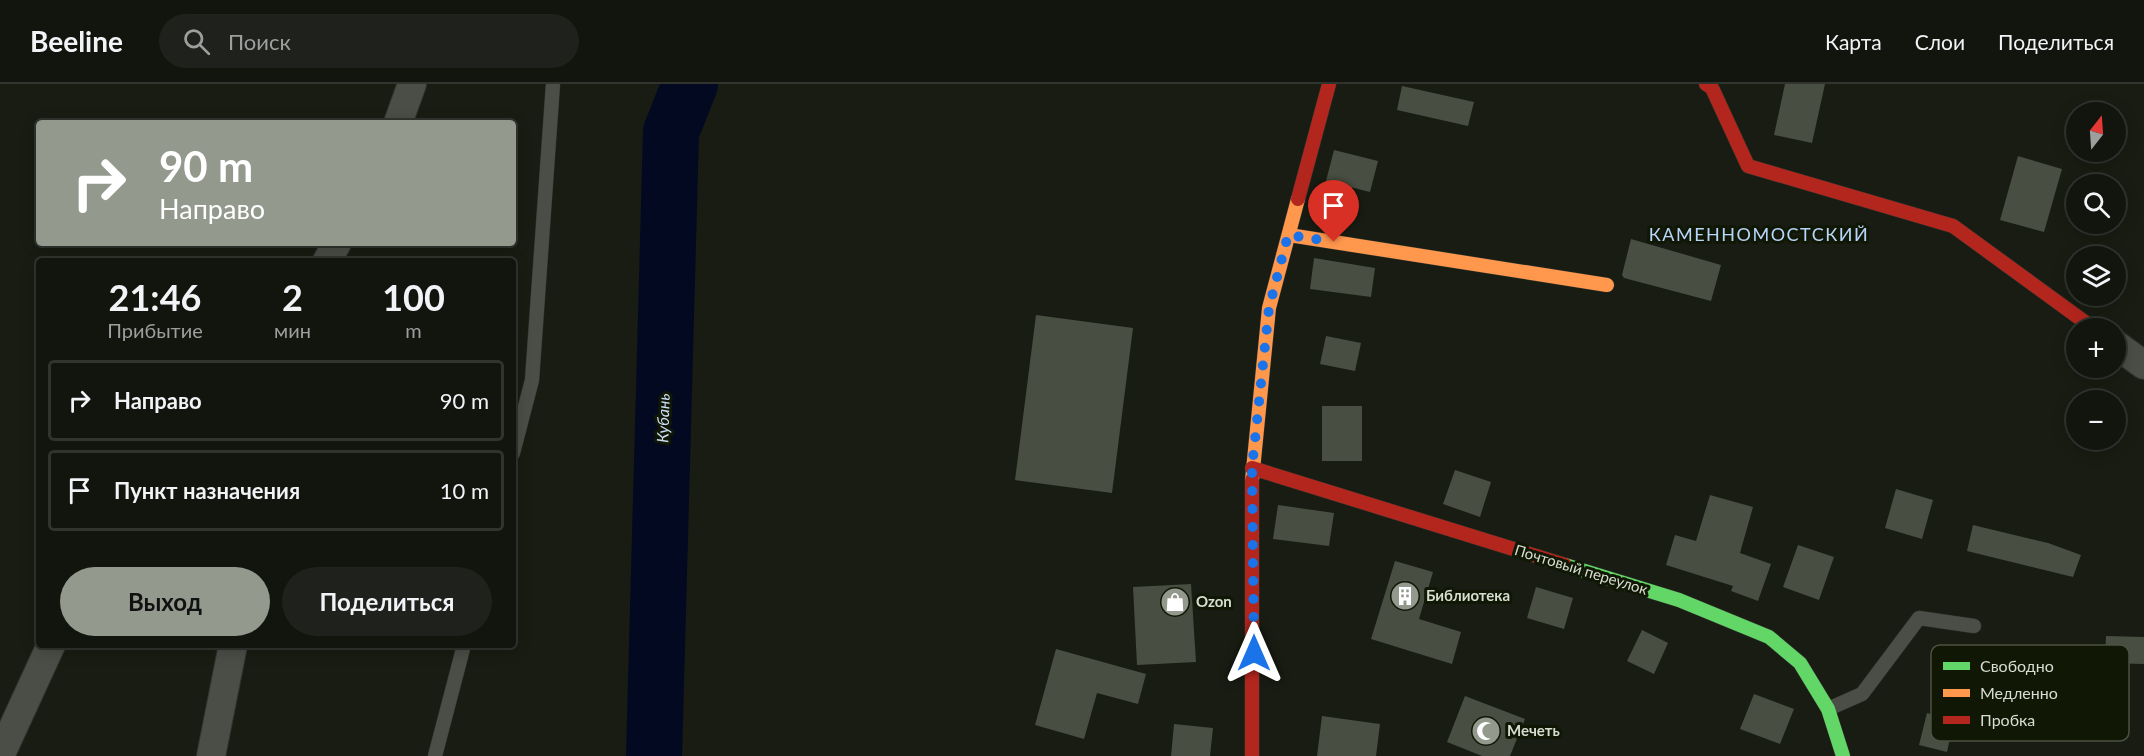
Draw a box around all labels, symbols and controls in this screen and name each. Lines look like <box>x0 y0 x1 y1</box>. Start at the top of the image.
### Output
search box <box>159 14 579 68</box>
text: Beeline <box>30 24 123 58</box>
icon: search <box>180 25 213 58</box>
text: Поиск <box>228 28 291 55</box>
text: Карта <box>1825 29 1882 54</box>
text: Слои <box>1915 29 1965 54</box>
text: Поделиться <box>1998 29 2114 54</box>
north arrow <box>2066 102 2126 162</box>
map controls <box>2066 102 2126 450</box>
text: 90 m <box>159 141 253 191</box>
icon: right <box>60 144 138 222</box>
button: search <box>2066 174 2126 234</box>
pin <box>1308 180 1359 242</box>
icon: arrive <box>1317 189 1350 222</box>
text: Направо <box>159 192 265 225</box>
district label: КАМЕННОМОСТСКИЙ <box>1649 223 1869 245</box>
button: layers <box>2066 246 2126 306</box>
text: 21:46 <box>109 275 201 319</box>
text: 2 <box>282 275 303 319</box>
text: 100 <box>382 275 445 319</box>
text: Прибытие <box>107 318 203 342</box>
text: мин <box>274 318 311 342</box>
text: m <box>405 318 422 342</box>
button: + <box>2066 318 2126 378</box>
icon: right <box>63 384 96 417</box>
text: Направо <box>114 387 202 414</box>
text: 90 m <box>440 387 489 414</box>
button: − <box>2066 390 2126 450</box>
water label: Кубань <box>652 393 673 443</box>
icon: arrive <box>63 474 96 507</box>
text: Пункт назначения <box>114 477 300 504</box>
text: 10 m <box>440 477 489 504</box>
street label: Почтовый переулок <box>1513 540 1650 598</box>
button: Выход <box>60 567 270 636</box>
button: Поделиться <box>282 567 492 636</box>
building icon: Библиотека <box>1389 580 1421 612</box>
shop icon: Ozon <box>1159 586 1191 618</box>
place label: Библиотека <box>1426 586 1510 604</box>
place label: Ozon <box>1196 592 1232 610</box>
position arrow <box>1222 621 1286 685</box>
legend <box>1931 645 2129 741</box>
text: Свободно <box>1980 656 2054 675</box>
text: Медленно <box>1980 683 2058 702</box>
text: Пробка <box>1980 710 2035 729</box>
mosque icon: Мечеть <box>1470 715 1502 747</box>
place label: Мечеть <box>1507 721 1560 739</box>

